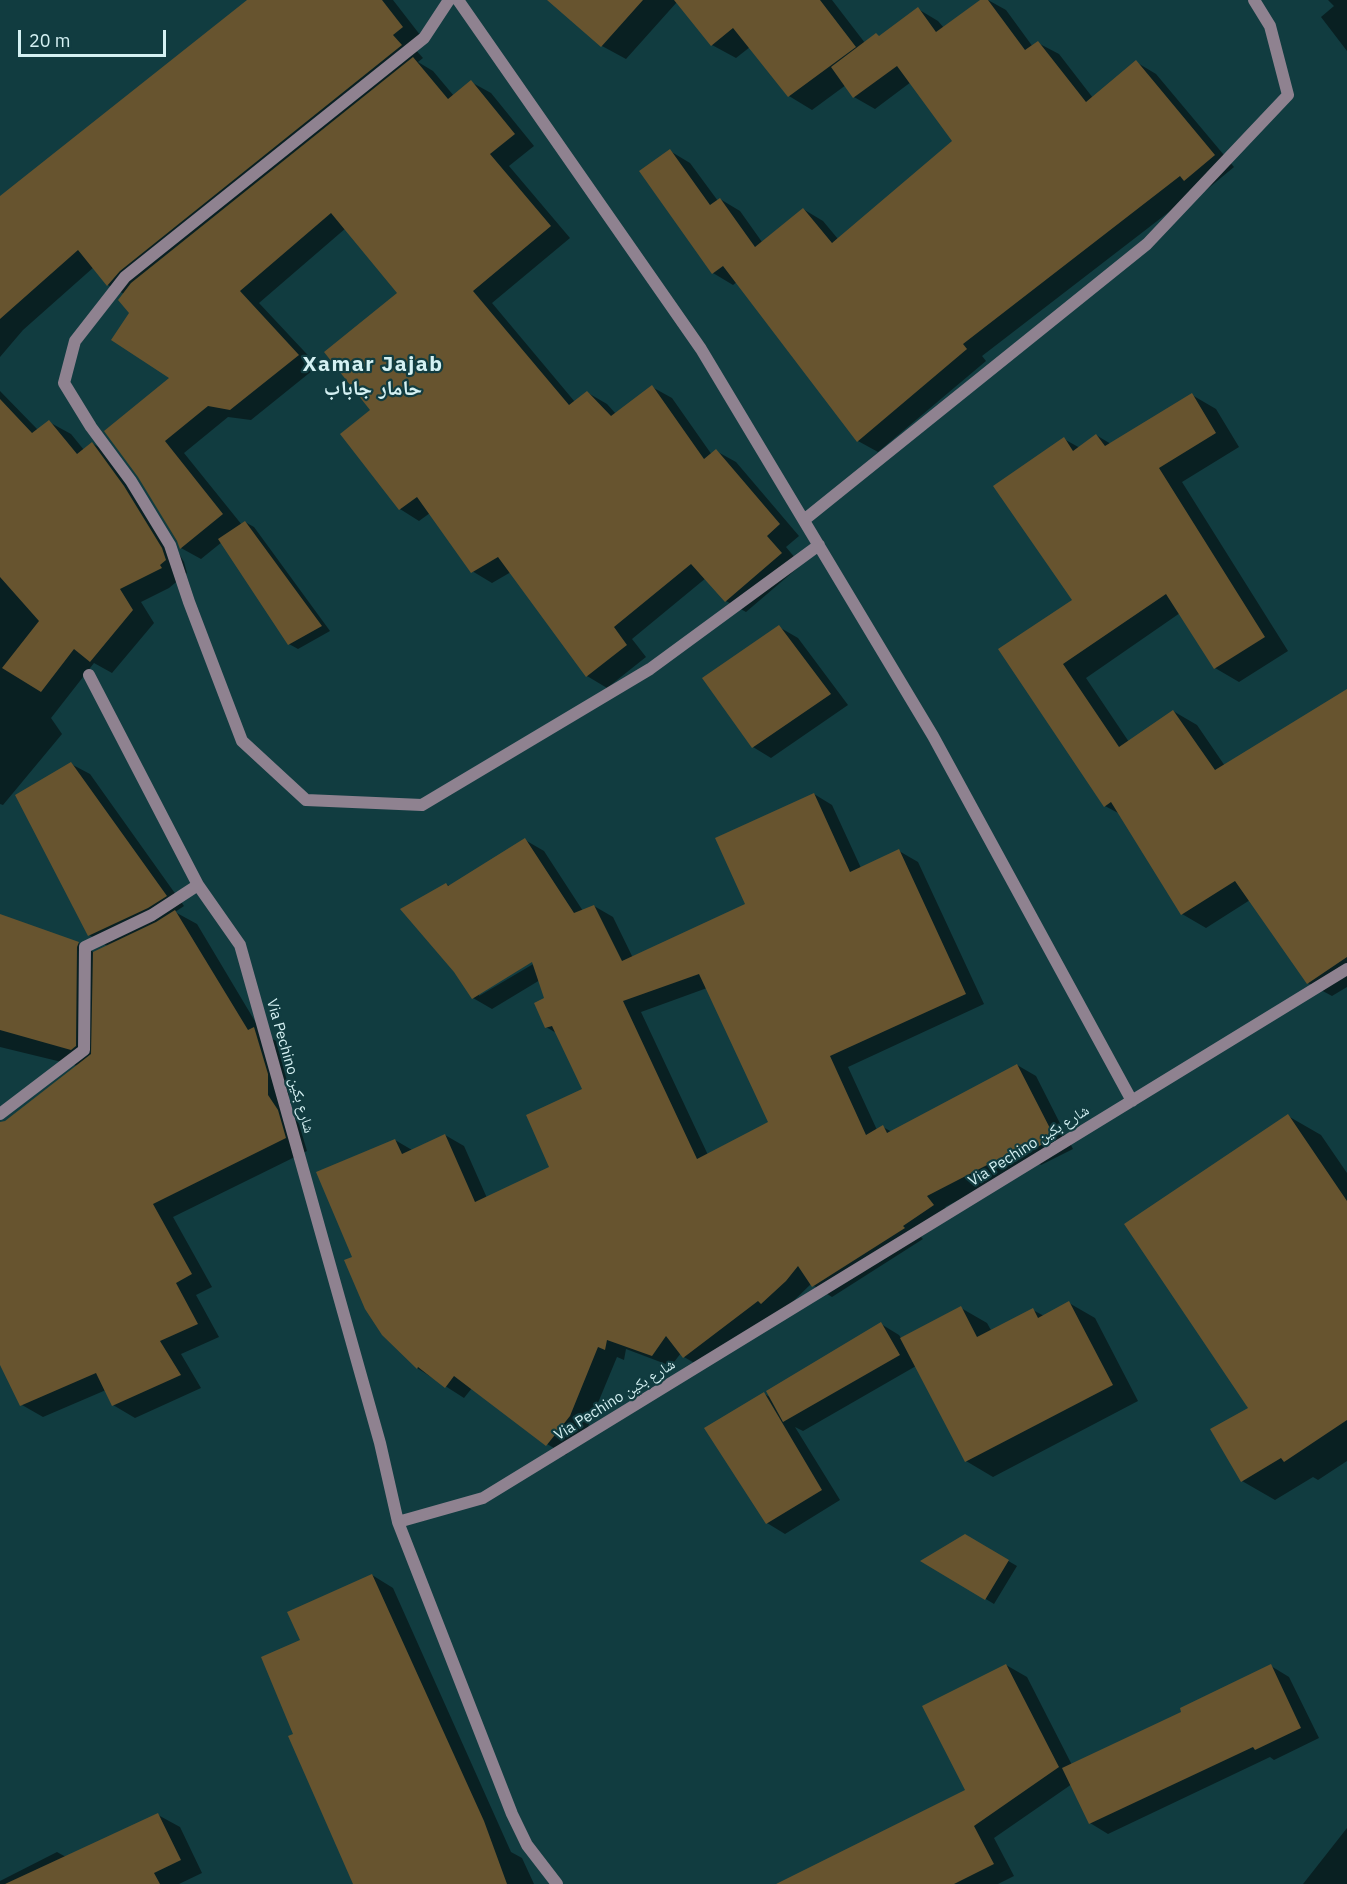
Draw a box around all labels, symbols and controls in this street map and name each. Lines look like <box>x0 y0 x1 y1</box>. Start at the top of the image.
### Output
scale bar <box>21 18 170 56</box>
text: 20 m <box>29 29 71 52</box>
district label: Xamar Jajab حامار جاباب <box>302 352 444 402</box>
street label: Via Pechino شارع بكين <box>262 997 318 1135</box>
street label: Via Pechino شارع بكين <box>965 1102 1093 1190</box>
street label: Via Pechino شارع بكين <box>551 1356 679 1444</box>

